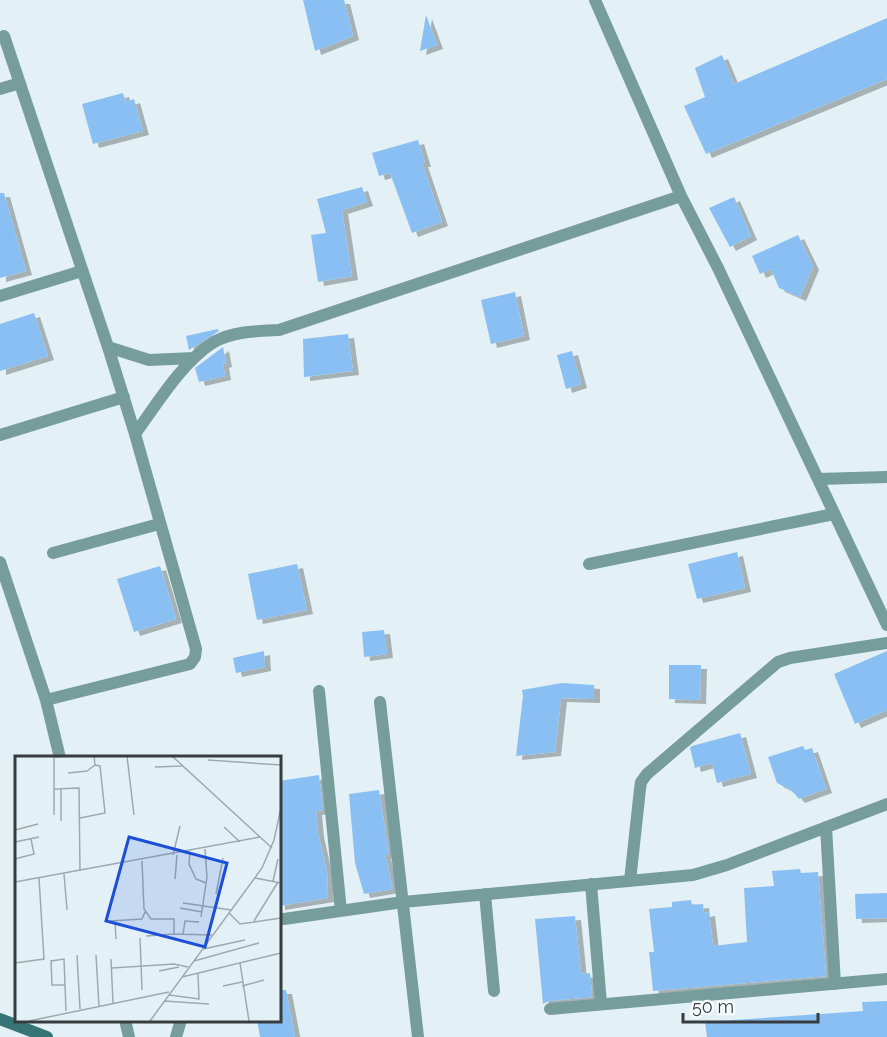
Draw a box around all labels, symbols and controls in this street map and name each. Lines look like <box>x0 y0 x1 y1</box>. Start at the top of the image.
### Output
inset map <box>15 756 280 1022</box>
scale bar <box>683 986 818 1024</box>
text: 50 m <box>692 996 734 1017</box>

